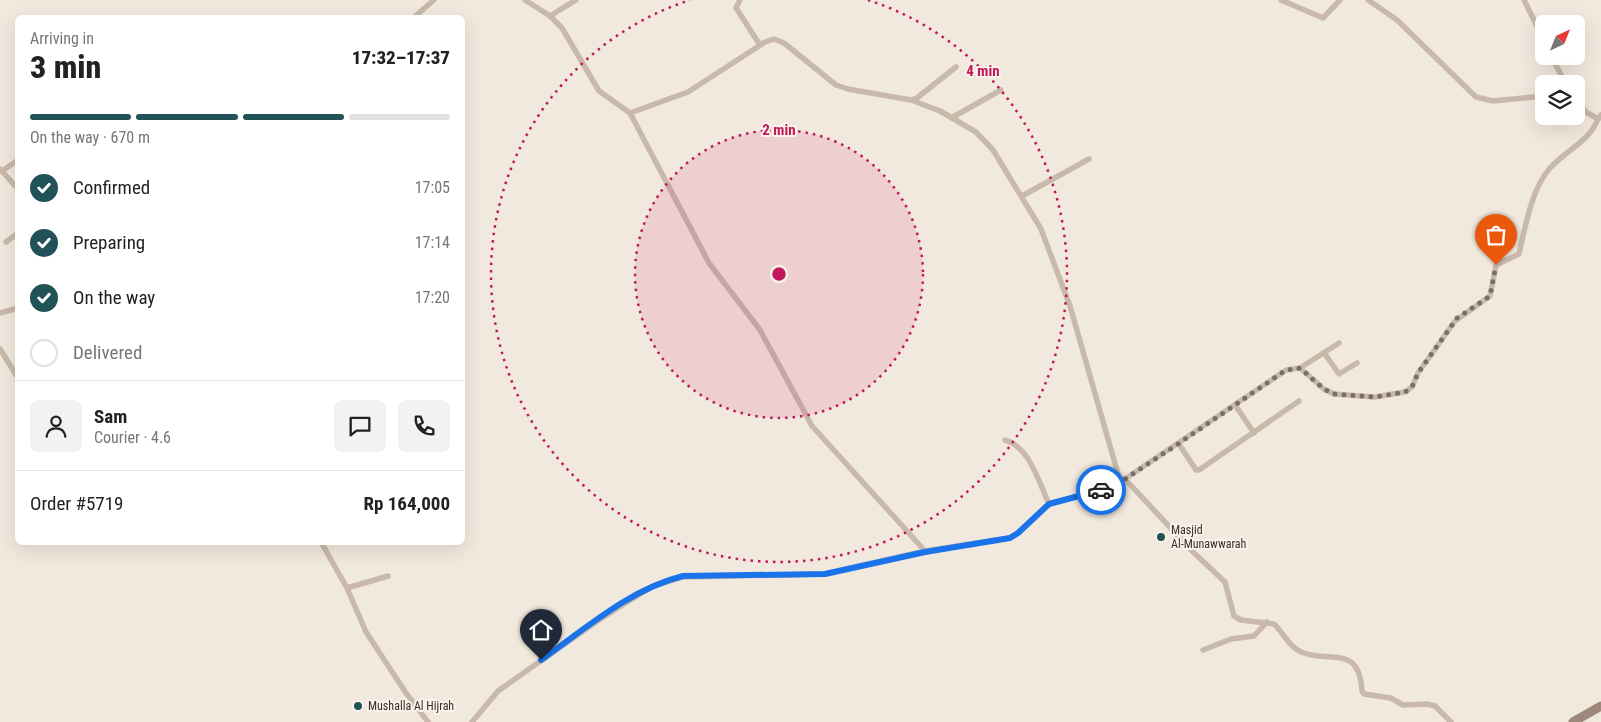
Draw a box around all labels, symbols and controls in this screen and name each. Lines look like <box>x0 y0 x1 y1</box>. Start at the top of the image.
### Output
north arrow <box>1535 15 1585 65</box>
map controls <box>1535 15 1585 125</box>
text: Arriving in <box>30 29 94 48</box>
text: 17:32–17:37 <box>352 46 450 69</box>
text: 3 min <box>30 48 101 86</box>
text: 4 min <box>966 62 1000 80</box>
button: layers <box>1535 75 1585 125</box>
text: 2 min <box>762 121 796 139</box>
text: On the way · 670 m <box>30 128 150 147</box>
icon: check <box>30 174 58 202</box>
text: Confirmed <box>73 176 150 199</box>
text: 17:05 <box>415 178 450 197</box>
pin <box>1475 214 1517 265</box>
icon: bag <box>1482 221 1510 249</box>
icon: check <box>30 229 58 257</box>
text: Preparing <box>73 231 145 254</box>
text: 17:14 <box>415 233 450 252</box>
centre of rings <box>770 265 788 283</box>
icon: check <box>30 284 58 312</box>
text: On the way <box>73 286 155 309</box>
text: 17:20 <box>415 288 450 307</box>
text: Delivered <box>73 341 142 364</box>
button: person <box>30 400 82 452</box>
button: chat <box>334 400 386 452</box>
button: phone <box>398 400 450 452</box>
text: Sam <box>94 405 127 428</box>
text: Courier · 4.6 <box>94 428 171 447</box>
courier <box>1076 465 1126 515</box>
icon: car <box>1087 476 1115 504</box>
text: Order #5719 <box>30 492 123 515</box>
text: Rp 164,000 <box>363 492 450 515</box>
place label: Masjid Al-Munawwarah <box>1171 523 1247 551</box>
marker: Masjid Al-Munawwarah <box>1155 531 1167 543</box>
pin <box>520 609 562 660</box>
icon: home <box>527 616 555 644</box>
place label: Mushalla Al Hijrah <box>368 699 454 713</box>
marker: Mushalla Al Hijrah <box>352 700 364 712</box>

